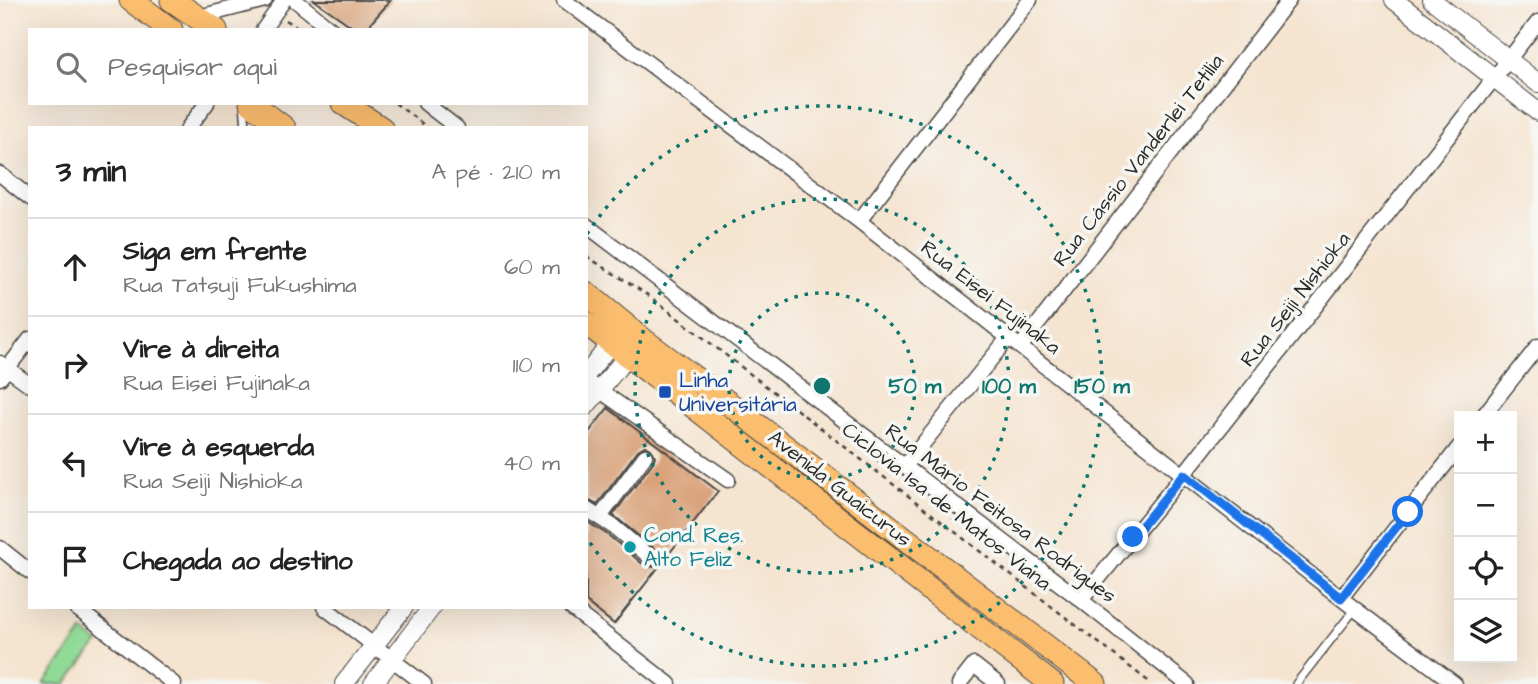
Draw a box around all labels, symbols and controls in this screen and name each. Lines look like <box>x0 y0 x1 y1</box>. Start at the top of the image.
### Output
search box <box>28 28 588 105</box>
icon: search <box>52 48 90 86</box>
street label: Rua Cássio Vanderlei Tetilia <box>1046 48 1231 273</box>
text: Pesquisar aqui <box>108 49 277 85</box>
text: 3 min <box>56 151 126 193</box>
text: A pé · 210 m <box>431 156 560 188</box>
street label: Rua Seiji Nishioka <box>1233 226 1357 373</box>
text: Siga em frente <box>123 233 307 269</box>
street label: Rua Eisei Fujinaka <box>915 233 1067 362</box>
icon: ahead <box>56 248 94 286</box>
text: 60 m <box>504 251 560 283</box>
text: Rua Tatsuji Fukushima <box>123 269 357 301</box>
text: Vire à direita <box>123 331 279 367</box>
icon: right <box>56 346 94 384</box>
text: 110 m <box>512 349 560 381</box>
place label: Linha Universitária <box>679 366 797 419</box>
text: Rua Eisei Fujinaka <box>123 367 310 399</box>
text: 50 m <box>889 372 942 401</box>
text: 100 m <box>982 372 1037 401</box>
text: 150 m <box>1074 372 1130 401</box>
centre of rings <box>810 374 834 398</box>
marker: Linha Universitária <box>657 384 673 400</box>
map controls <box>1454 411 1517 663</box>
button: + <box>1454 411 1517 474</box>
street label: Ciclovia Isa de Matos Viana <box>836 415 1058 598</box>
street label: Rua Mário Feitosa Rodrigues <box>878 417 1122 612</box>
street label: Avenida Guaicurus <box>762 423 918 554</box>
text: Vire à esquerda <box>123 429 314 465</box>
icon: left <box>56 444 94 482</box>
text: 40 m <box>503 447 560 479</box>
text: Rua Seiji Nishioka <box>123 465 303 497</box>
button: − <box>1454 474 1517 537</box>
route start <box>1392 496 1423 527</box>
place label: Cond. Res. Alto Feliz <box>644 521 743 574</box>
route end <box>1117 521 1148 552</box>
button: locate <box>1454 537 1517 600</box>
marker: Cond. Res. Alto Feliz <box>622 539 638 555</box>
icon: arrive <box>56 542 94 580</box>
text: Chegada ao destino <box>123 543 353 579</box>
button: layers <box>1454 600 1517 663</box>

